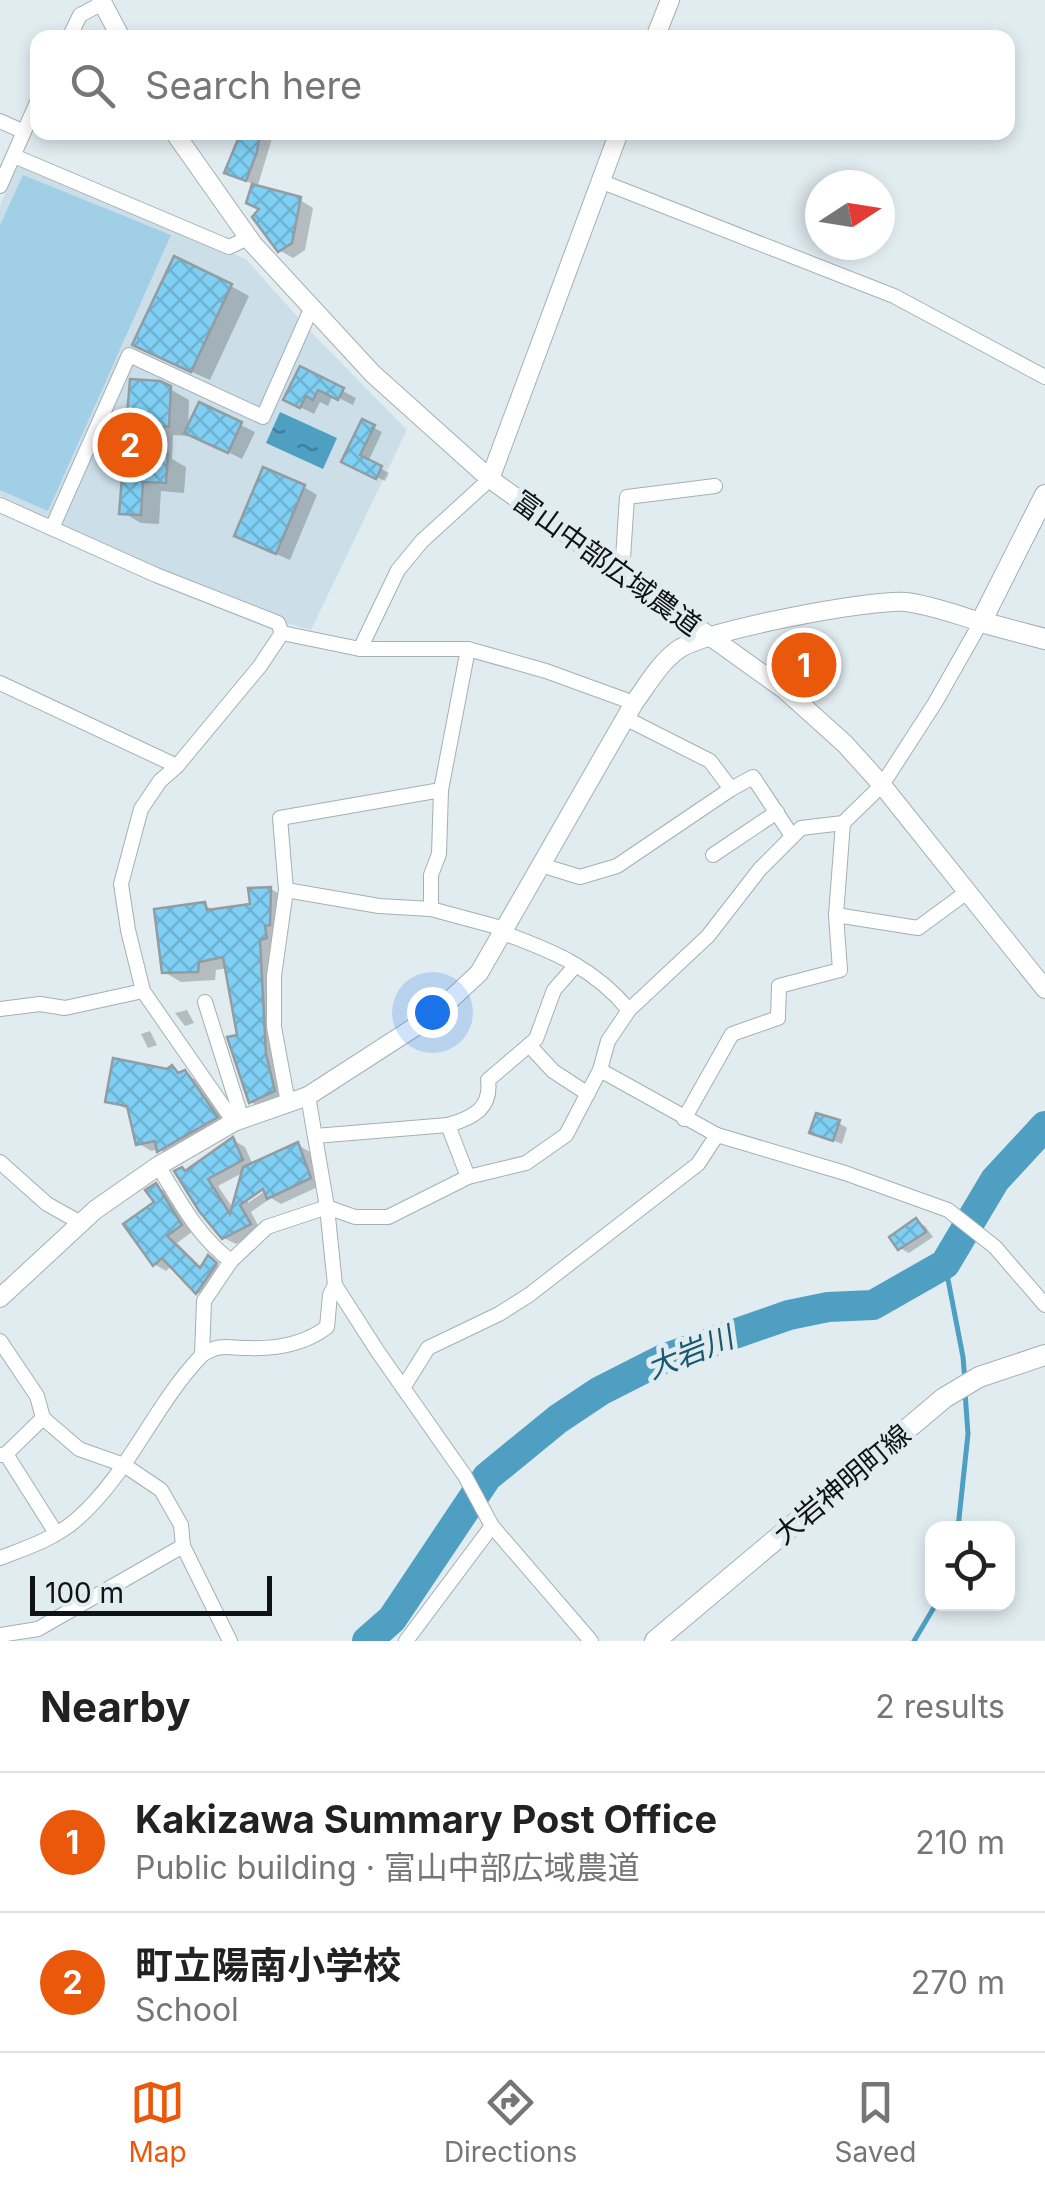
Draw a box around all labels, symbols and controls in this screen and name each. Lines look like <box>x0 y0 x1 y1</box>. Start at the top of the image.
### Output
search box <box>30 30 1015 140</box>
icon: search <box>65 58 120 113</box>
text: Search here <box>145 62 362 108</box>
north arrow <box>805 170 895 260</box>
pin: 2 <box>98 408 162 482</box>
street label: 富山中部広域農道 <box>506 483 708 643</box>
pin: 1 <box>772 628 836 702</box>
your location <box>407 987 458 1038</box>
water label: 大岩川 <box>641 1317 741 1386</box>
street label: 大岩神明町線 <box>767 1417 917 1551</box>
map controls <box>925 1521 1015 1611</box>
button: locate <box>925 1521 1015 1611</box>
scale bar <box>30 1571 272 1616</box>
text: 100 m <box>45 1576 124 1610</box>
text: Nearby <box>40 1681 191 1732</box>
text: 2 results <box>875 1687 1005 1726</box>
text: Kakizawa Summary Post Office <box>135 1796 717 1842</box>
text: 1 <box>66 1823 79 1862</box>
text: 210 m <box>915 1823 1005 1862</box>
text: Public building · 富山中部広域農道 <box>135 1848 640 1887</box>
text: 町立陽南小学校 <box>135 1942 401 1988</box>
text: 2 <box>62 1963 83 2002</box>
text: 270 m <box>911 1963 1005 2002</box>
text: School <box>135 1990 239 2029</box>
tab: Map <box>129 2075 187 2169</box>
tab: Directions <box>444 2075 577 2169</box>
tab: Saved <box>834 2075 916 2169</box>

